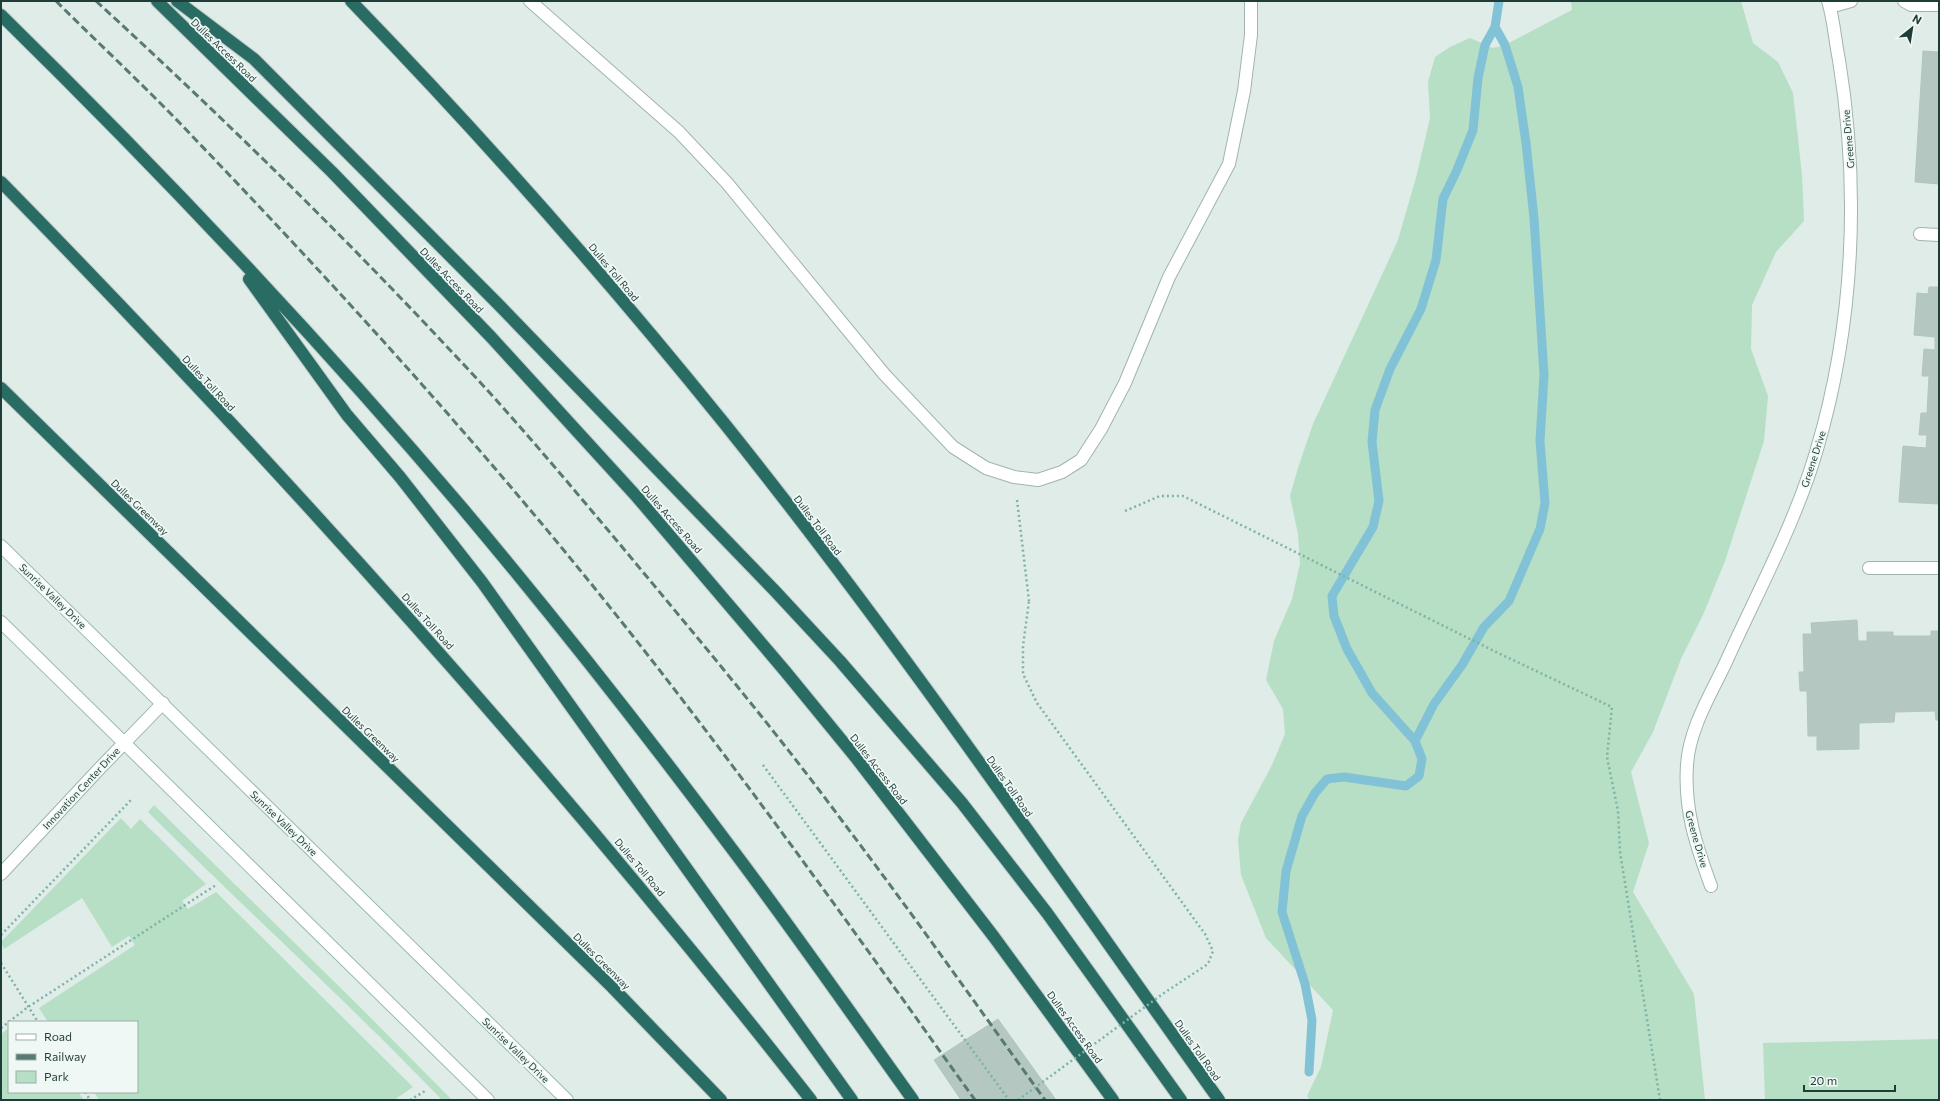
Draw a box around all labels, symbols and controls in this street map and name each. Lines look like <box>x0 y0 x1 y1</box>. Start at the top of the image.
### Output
north arrow <box>1892 8 1932 48</box>
text: N <box>1910 11 1924 27</box>
street label: Dulles Access Road <box>189 16 259 84</box>
street label: Greene Drive <box>1839 109 1857 169</box>
street label: Dulles Toll Road <box>586 241 642 304</box>
street label: Dulles Access Road <box>418 245 486 315</box>
street label: Dulles Toll Road <box>180 353 238 413</box>
street label: Greene Drive <box>1798 429 1828 489</box>
street label: Dulles Greenway <box>109 477 171 537</box>
street label: Dulles Access Road <box>639 483 705 556</box>
street label: Dulles Toll Road <box>792 493 845 557</box>
street label: Sunrise Valley Drive <box>17 561 89 631</box>
street label: Dulles Toll Road <box>400 590 457 652</box>
street label: Dulles Greenway <box>340 704 402 764</box>
street label: Dulles Access Road <box>848 731 910 807</box>
street label: Innovation Center Drive <box>40 744 122 832</box>
street label: Dulles Toll Road <box>985 753 1036 819</box>
street label: Sunrise Valley Drive <box>248 788 320 858</box>
street label: Greene Drive <box>1683 809 1711 869</box>
street label: Dulles Toll Road <box>612 836 668 899</box>
street label: Dulles Greenway <box>571 930 633 992</box>
street label: Dulles Access Road <box>1045 989 1105 1065</box>
street label: Sunrise Valley Drive <box>480 1015 552 1085</box>
street label: Dulles Toll Road <box>1173 1017 1224 1083</box>
legend <box>8 1021 138 1093</box>
text: Road <box>44 1029 72 1043</box>
text: Railway <box>44 1049 86 1063</box>
scale bar <box>1804 1067 1895 1093</box>
text: Park <box>44 1069 70 1083</box>
text: 20 m <box>1810 1073 1837 1087</box>

